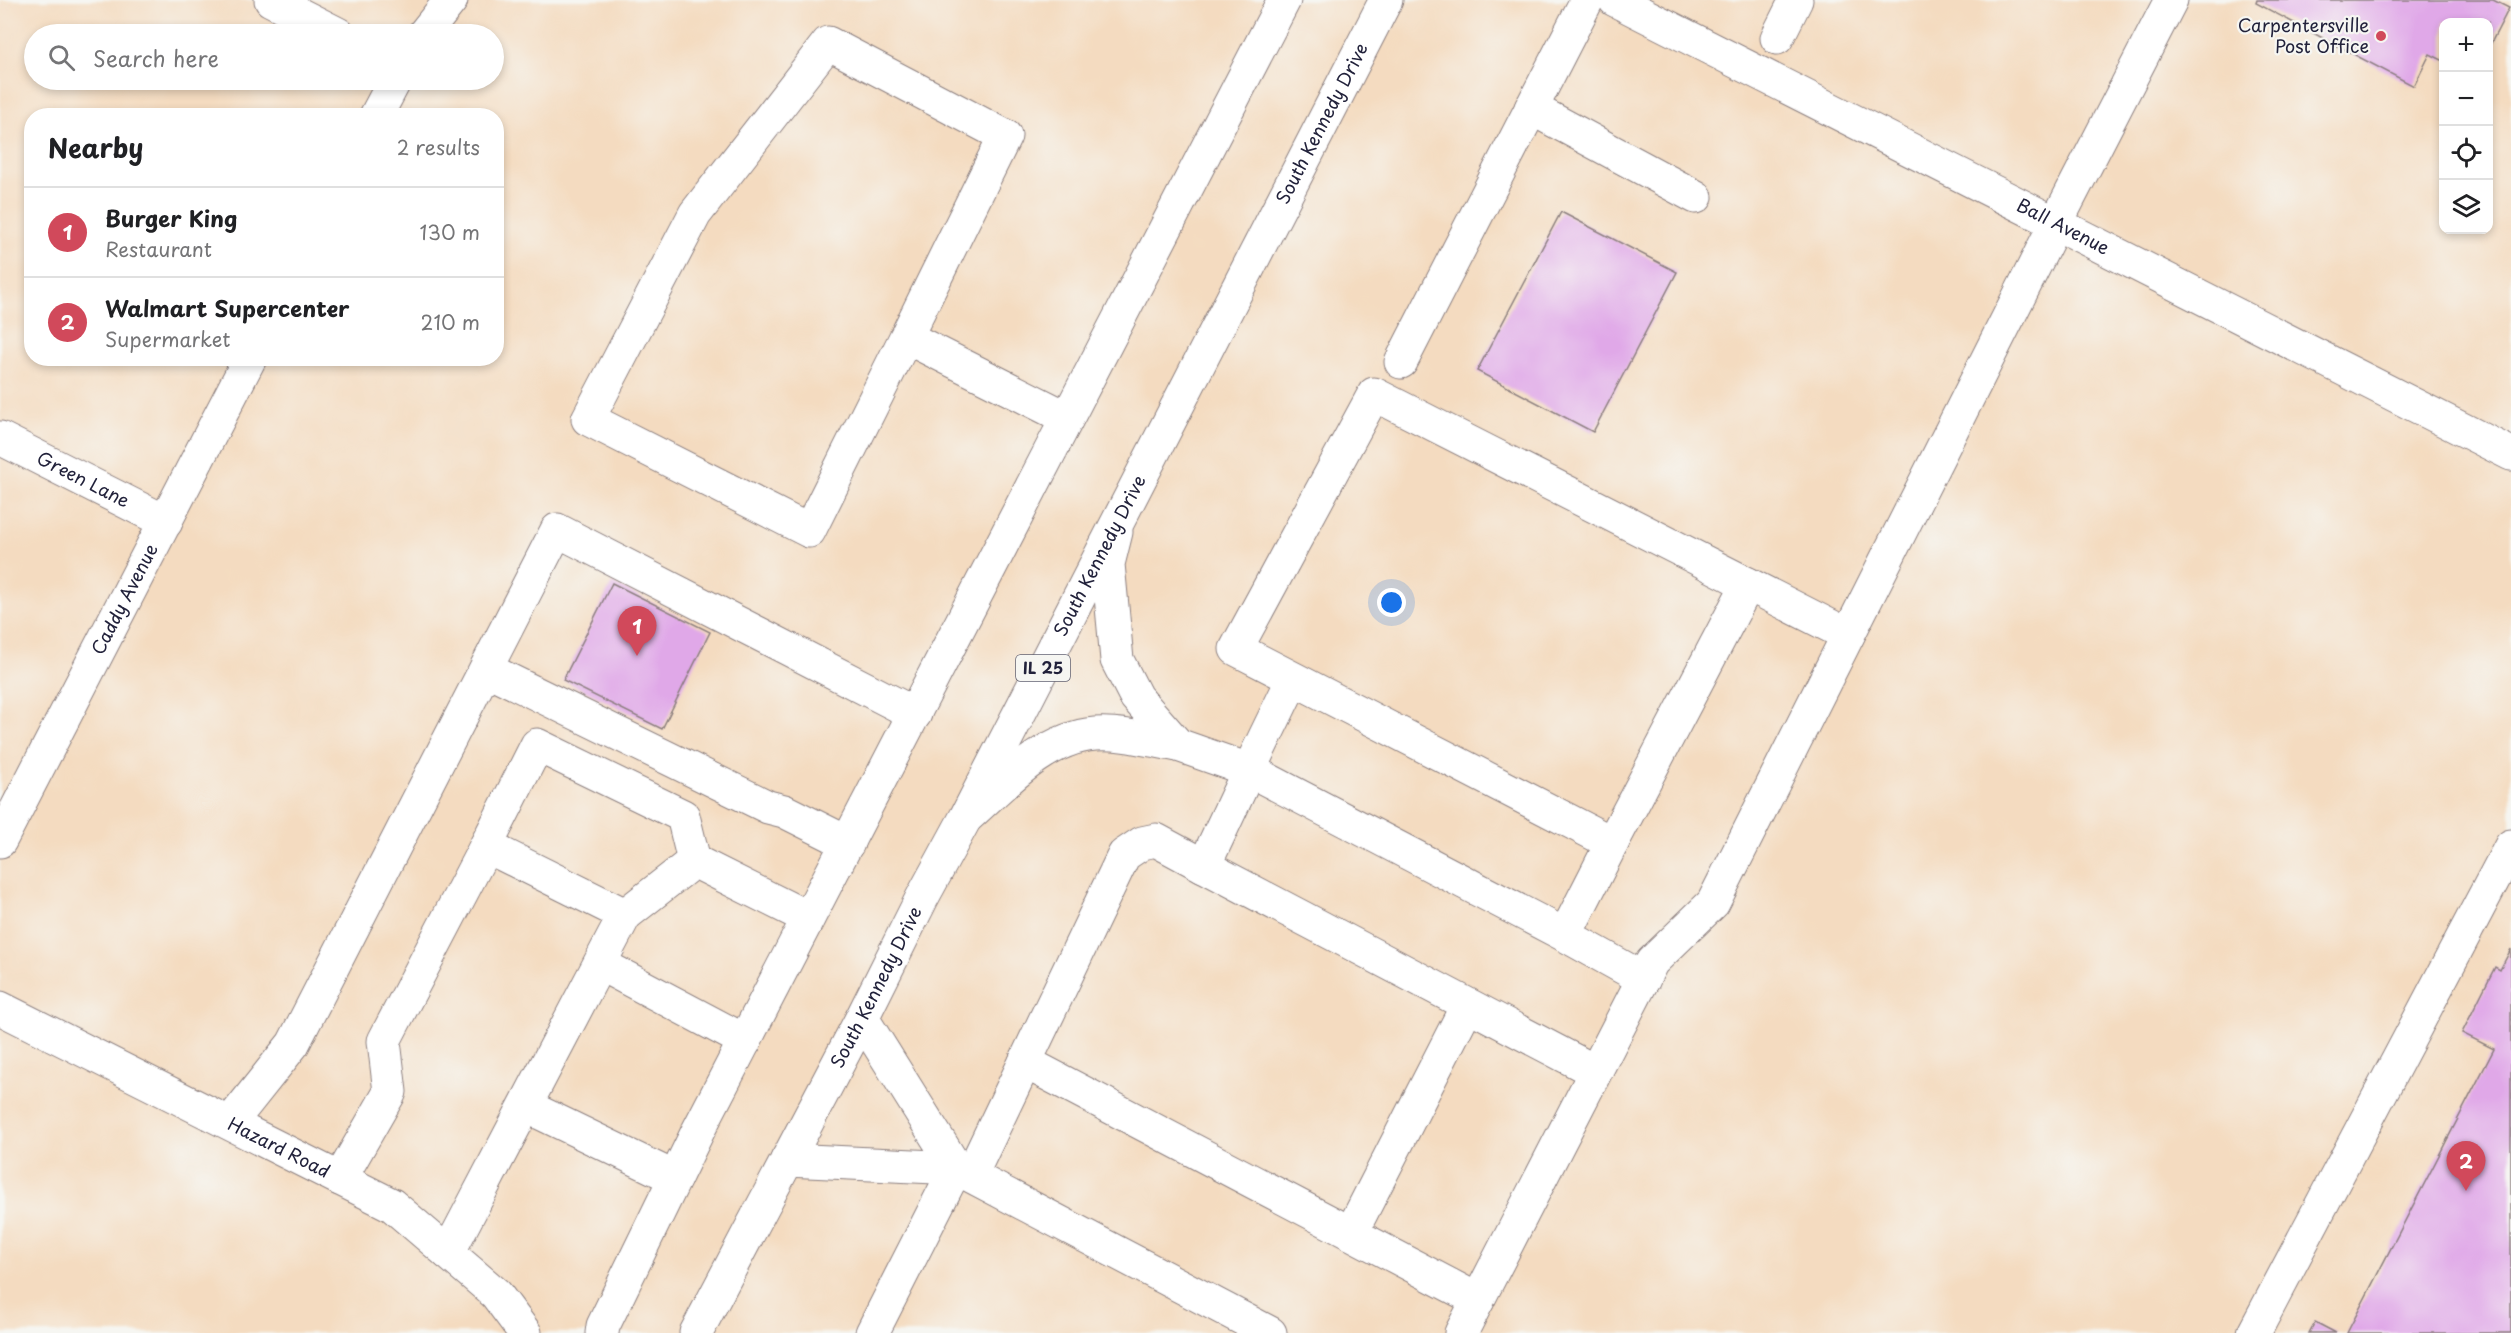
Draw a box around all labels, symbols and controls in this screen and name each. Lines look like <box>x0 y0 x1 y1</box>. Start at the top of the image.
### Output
place label: Carpentersville Post Office <box>2238 11 2369 59</box>
map controls <box>2439 18 2493 234</box>
button: + <box>2439 18 2493 72</box>
search box <box>24 24 504 90</box>
marker: Carpentersville Post Office <box>2374 29 2388 43</box>
street label: South Kennedy Drive <box>1268 38 1374 208</box>
icon: search <box>45 41 78 74</box>
text: Search here <box>93 41 219 74</box>
button: − <box>2439 72 2493 126</box>
button: locate <box>2439 126 2493 180</box>
text: Nearby <box>48 128 143 167</box>
text: 2 results <box>397 132 480 162</box>
button: layers <box>2439 180 2493 234</box>
street label: Ball Avenue <box>2012 191 2115 261</box>
text: Burger King <box>105 201 237 234</box>
text: 1 <box>63 217 72 247</box>
text: 130 m <box>420 217 480 247</box>
text: Restaurant <box>105 234 212 264</box>
text: Walmart Supercenter <box>105 291 349 324</box>
text: 2 <box>60 307 75 337</box>
text: 210 m <box>421 307 480 337</box>
text: Supermarket <box>105 324 231 354</box>
street label: Green Lane <box>32 444 135 514</box>
street label: South Kennedy Drive <box>1046 470 1152 641</box>
street label: Caddy Avenue <box>84 538 164 659</box>
your location <box>1377 588 1406 617</box>
pin: 1 <box>618 606 656 656</box>
road number: IL 25 <box>1016 655 1070 681</box>
street label: South Kennedy Drive <box>823 901 928 1072</box>
street label: Hazard Road <box>224 1110 335 1184</box>
pin: 2 <box>2446 1142 2486 1191</box>

